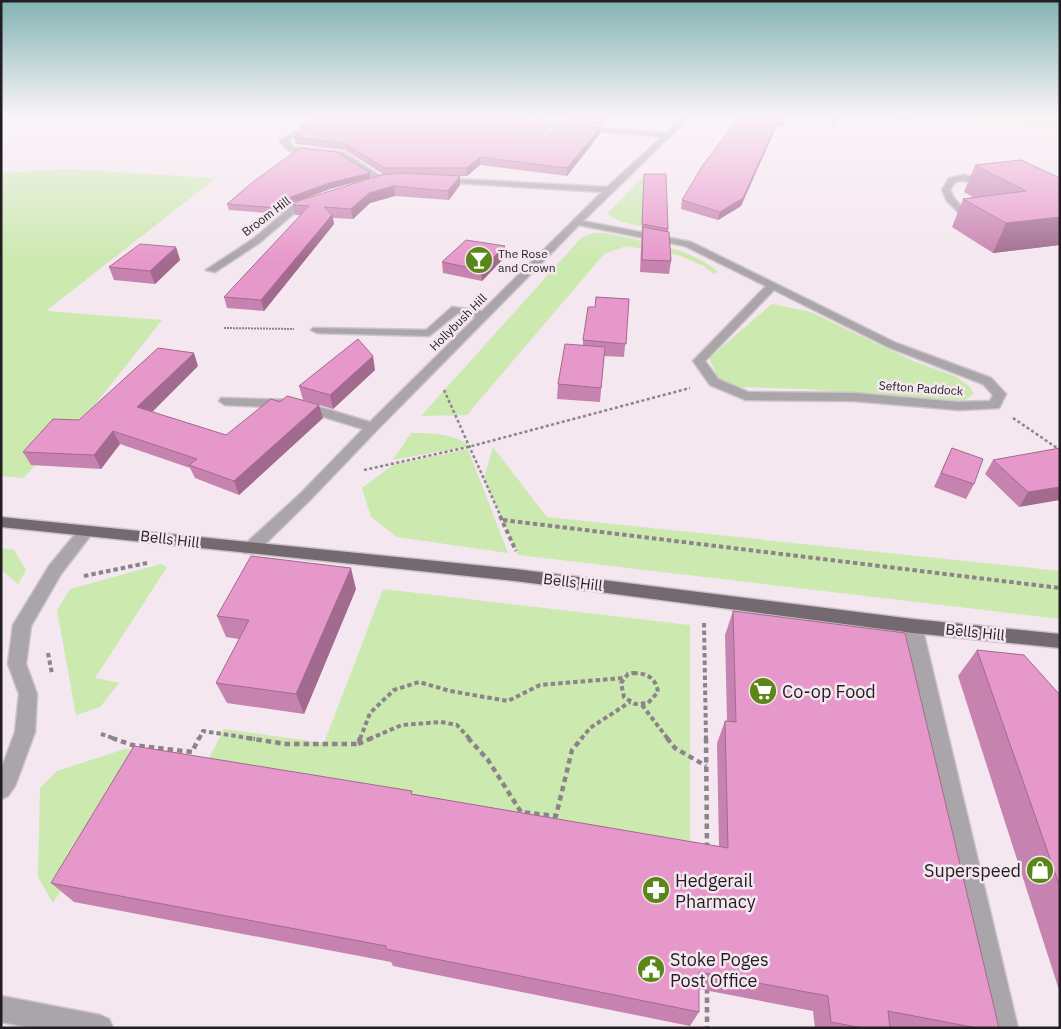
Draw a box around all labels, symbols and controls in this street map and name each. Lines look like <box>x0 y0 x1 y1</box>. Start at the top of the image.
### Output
street label: Broom Hill <box>239 193 293 239</box>
bar icon: The Rose and Crown <box>464 245 494 275</box>
place label: The Rose and Crown <box>498 246 556 275</box>
street label: Hollybush Hill <box>426 290 490 354</box>
street label: Sefton Paddock <box>878 378 964 398</box>
street label: Bells Hill <box>139 526 201 552</box>
street label: Bells Hill <box>542 569 604 595</box>
street label: Bells Hill <box>944 619 1006 645</box>
supermarket icon: Co-op Food <box>748 676 778 706</box>
place label: Co-op Food <box>782 680 876 703</box>
shop icon: Superspeed <box>1025 855 1055 885</box>
place label: Superspeed <box>924 859 1021 882</box>
place label: Hedgerail Pharmacy <box>675 869 756 913</box>
pharmacy icon: Hedgerail Pharmacy <box>641 875 671 905</box>
place label: Stoke Poges Post Office <box>670 948 769 992</box>
public building icon: Stoke Poges Post Office <box>636 954 666 984</box>

